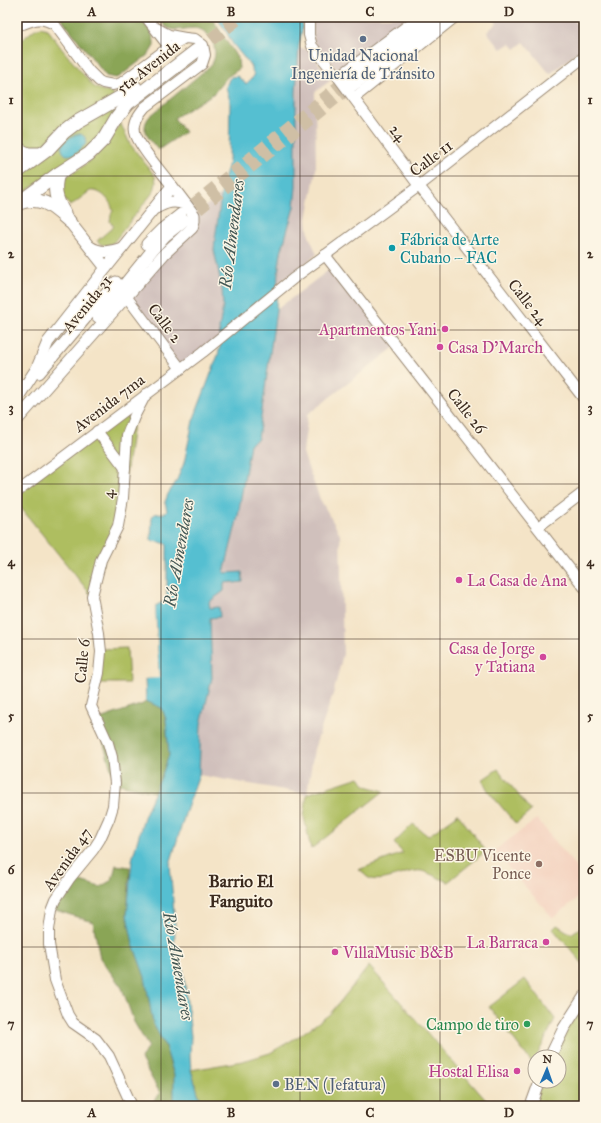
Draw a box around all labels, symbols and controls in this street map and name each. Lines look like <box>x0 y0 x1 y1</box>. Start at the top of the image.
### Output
text: A <box>87 4 97 20</box>
text: B <box>227 4 236 20</box>
text: C <box>366 4 375 20</box>
text: D <box>504 4 514 20</box>
marker: Unidad Nacional Ingeniería de Tránsito <box>358 34 368 44</box>
street label: 5ta Avenida <box>112 36 184 98</box>
place label: Unidad Nacional Ingeniería de Tránsito <box>291 46 435 84</box>
text: 1 <box>8 92 14 108</box>
text: 1 <box>587 92 593 108</box>
street label: 24 <box>385 121 411 146</box>
street label: Calle 11 <box>406 136 456 180</box>
water label: Río Almendares <box>215 177 249 291</box>
place label: Fábrica de Arte Cubano – FAC <box>400 230 499 267</box>
marker: Fábrica de Arte Cubano – FAC <box>387 243 397 253</box>
text: 2 <box>8 246 15 262</box>
text: 2 <box>587 246 594 262</box>
street label: Avenida 31 <box>58 272 116 337</box>
street label: Calle 24 <box>504 275 553 330</box>
street label: Calle 2 <box>144 300 186 346</box>
place label: Apartmentos Yani <box>318 320 438 339</box>
marker: Apartmentos Yani <box>440 324 450 334</box>
place label: Casa D'March <box>448 338 543 357</box>
marker: Casa D'March <box>435 342 445 352</box>
street label: Avenida 7ma <box>69 370 149 437</box>
street label: Calle 26 <box>443 384 491 438</box>
text: 3 <box>8 400 14 416</box>
text: 3 <box>587 400 593 416</box>
street label: 4 <box>98 487 118 499</box>
water label: Río Almendares <box>159 496 199 610</box>
text: 4 <box>7 554 15 570</box>
text: 4 <box>586 554 594 570</box>
place label: La Casa de Ana <box>467 571 567 590</box>
marker: La Casa de Ana <box>454 575 464 585</box>
street label: Calle 6 <box>71 637 93 684</box>
place label: Casa de Jorge y Tatiana <box>449 639 535 676</box>
marker: Casa de Jorge y Tatiana <box>538 652 548 662</box>
text: 5 <box>8 708 15 724</box>
text: 5 <box>587 708 594 724</box>
street label: Avenida 47 <box>38 824 96 895</box>
place label: ESBU Vicente Ponce <box>434 846 531 883</box>
marker: ESBU Vicente Ponce <box>534 859 544 869</box>
text: 6 <box>8 862 16 878</box>
text: 6 <box>587 862 595 878</box>
district label: Barrio El Fanguito <box>209 871 274 912</box>
water label: Río Almendares <box>158 909 198 1023</box>
place label: La Barraca <box>466 933 538 952</box>
marker: La Barraca <box>541 937 551 947</box>
place label: VillaMusic B&B <box>342 943 454 962</box>
marker: VillaMusic B&B <box>330 947 340 957</box>
place label: Campo de tiro <box>426 1015 519 1034</box>
text: 7 <box>8 1016 15 1032</box>
text: 7 <box>587 1016 594 1032</box>
marker: Campo de tiro <box>522 1019 532 1029</box>
north arrow <box>527 1049 567 1089</box>
text: N <box>542 1053 553 1066</box>
place label: Hostal Elisa <box>428 1062 509 1081</box>
marker: Hostal Elisa <box>512 1066 522 1076</box>
place label: BEN (Jefatura) <box>284 1075 386 1095</box>
marker: BEN (Jefatura) <box>271 1079 281 1089</box>
text: A <box>87 1105 97 1121</box>
text: B <box>227 1105 236 1121</box>
text: C <box>366 1105 375 1121</box>
text: D <box>504 1105 514 1121</box>

